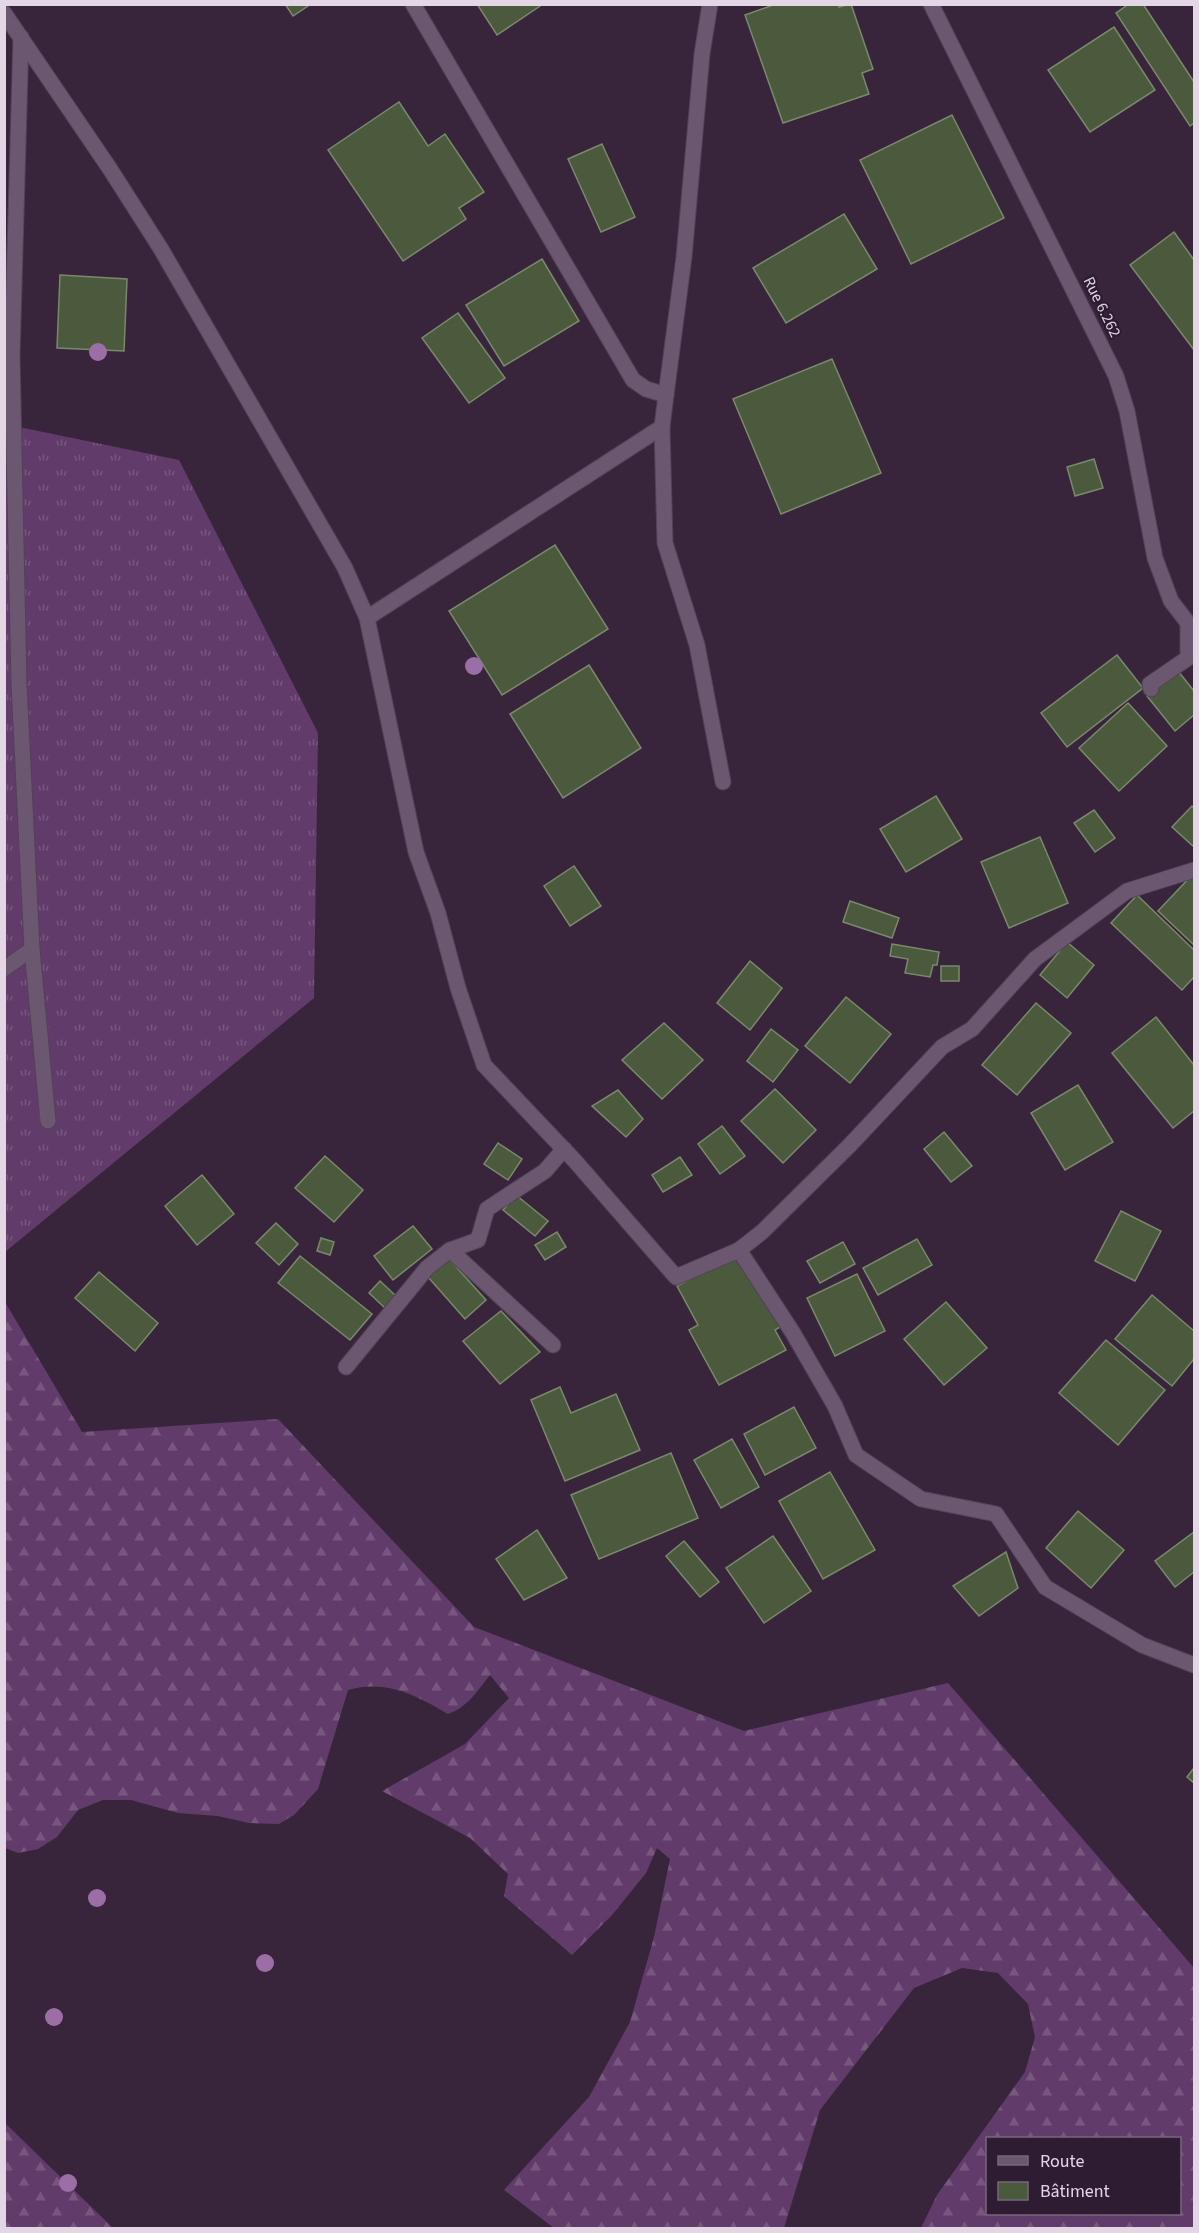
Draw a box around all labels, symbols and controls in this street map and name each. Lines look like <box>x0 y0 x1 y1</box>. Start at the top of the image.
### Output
street label: Rue 6.262 <box>1078 273 1126 341</box>
legend <box>986 2137 1181 2215</box>
text: Route <box>1040 2149 1084 2174</box>
text: Bâtiment <box>1040 2179 1110 2204</box>

